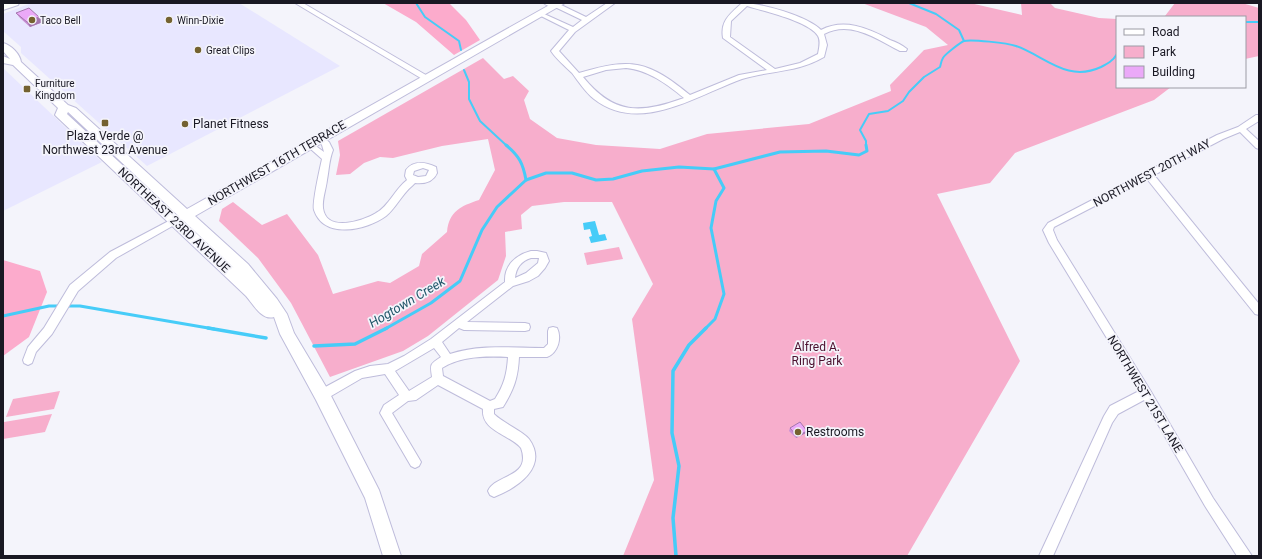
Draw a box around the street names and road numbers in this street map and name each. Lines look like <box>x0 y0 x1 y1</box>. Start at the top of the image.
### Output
street label: NORTHWEST 16TH TERRACE <box>205 118 349 208</box>
street label: NORTHWEST 20TH WAY <box>1091 136 1214 210</box>
street label: NORTHEAST 23RD AVENUE <box>115 164 233 276</box>
street label: NORTHWEST 21ST LANE <box>1104 333 1186 455</box>

